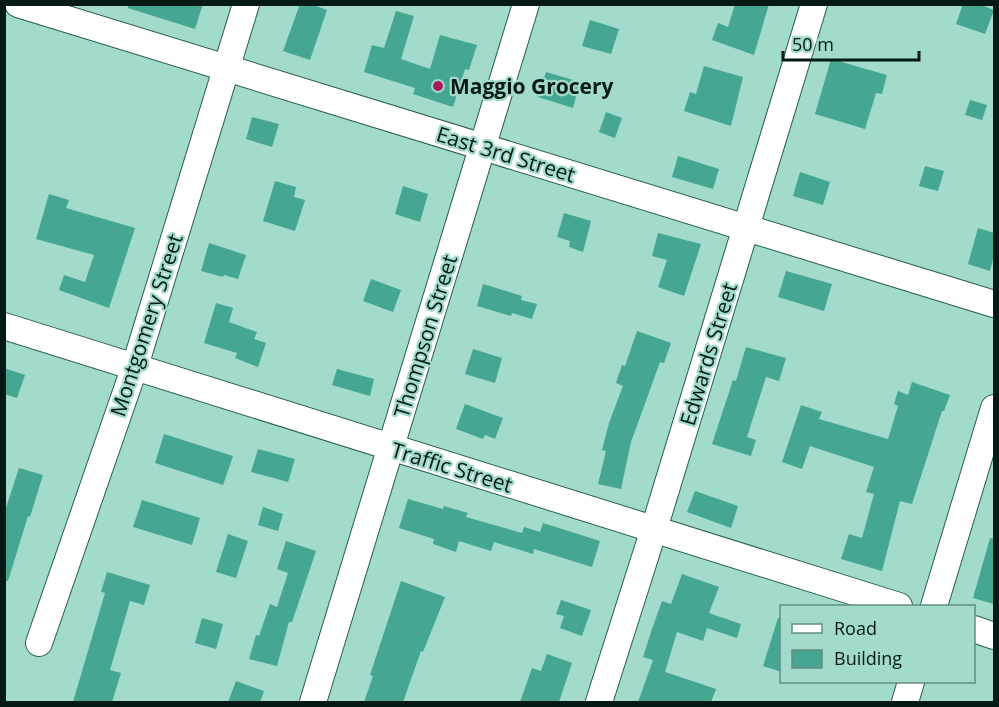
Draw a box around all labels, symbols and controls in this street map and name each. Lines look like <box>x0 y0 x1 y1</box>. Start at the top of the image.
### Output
scale bar <box>783 24 920 62</box>
text: 50 m <box>792 32 834 56</box>
place label: Maggio Grocery <box>450 72 614 100</box>
marker: Maggio Grocery <box>431 79 445 93</box>
street label: East 3rd Street <box>433 120 579 188</box>
street label: Montgomery Street <box>103 230 189 420</box>
street label: Thompson Street <box>387 251 463 421</box>
street label: Edwards Street <box>673 279 743 429</box>
street label: Traffic Street <box>388 435 516 499</box>
legend <box>780 605 975 683</box>
text: Road <box>834 616 877 640</box>
text: Building <box>834 646 902 670</box>

